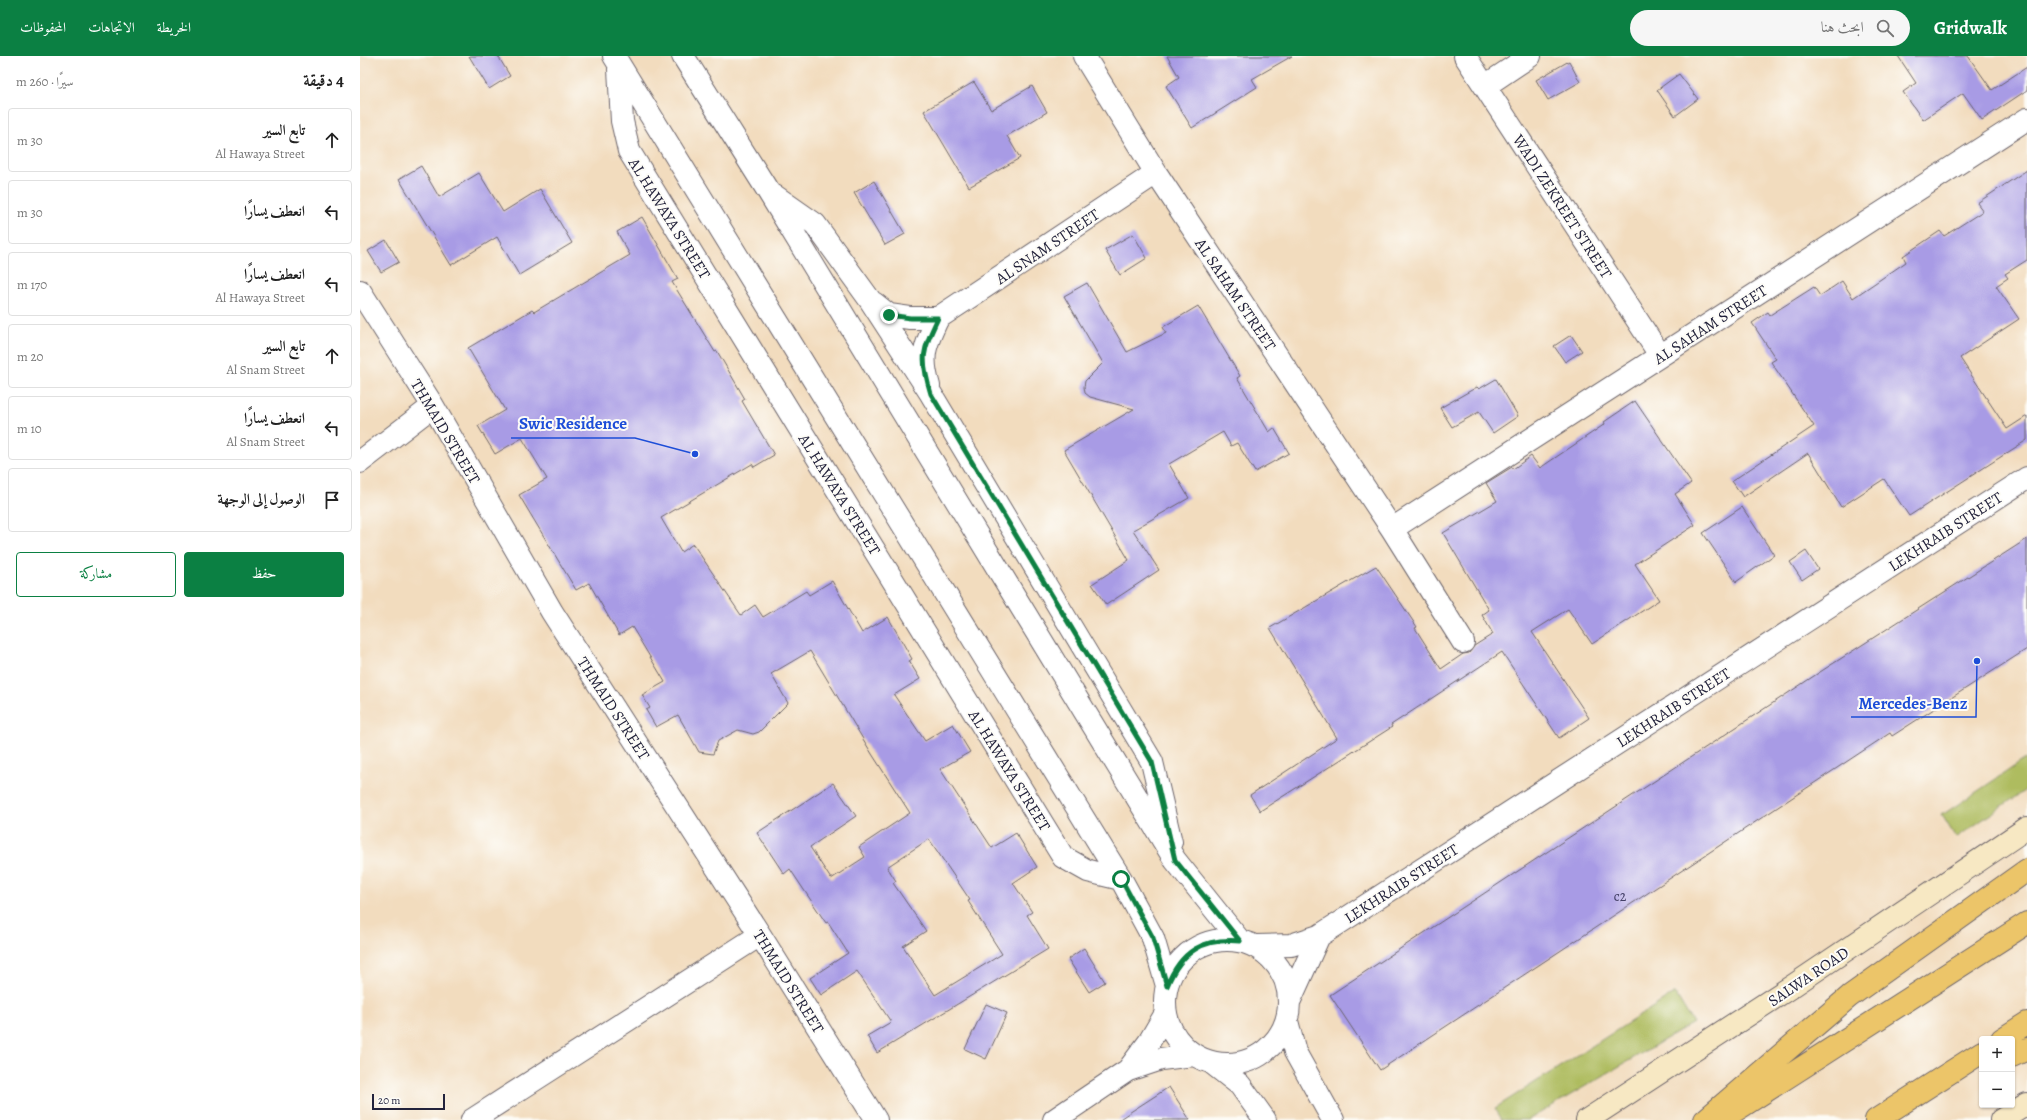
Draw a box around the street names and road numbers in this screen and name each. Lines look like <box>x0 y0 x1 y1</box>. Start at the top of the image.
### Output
street label: WADI ZEKREET STREET <box>1507 129 1617 283</box>
street label: AL HAWAYA STREET <box>622 153 716 284</box>
street label: AL SNAM STREET <box>990 204 1104 290</box>
street label: AL SAHAM STREET <box>1189 233 1281 355</box>
street label: AL SAHAM STREET <box>1649 280 1772 370</box>
street label: THMAID STREET <box>405 375 485 488</box>
street label: AL HAWAYA STREET <box>792 429 886 560</box>
street label: LEKHRAIB STREET <box>1884 487 2007 577</box>
street label: THMAID STREET <box>572 653 655 764</box>
street label: LEKHRAIB STREET <box>1612 663 1735 753</box>
street label: AL HAWAYA STREET <box>962 705 1056 836</box>
street label: LEKHRAIB STREET <box>1340 839 1463 929</box>
street label: THMAID STREET <box>747 925 829 1038</box>
street label: SALWA ROAD <box>1764 942 1853 1012</box>

